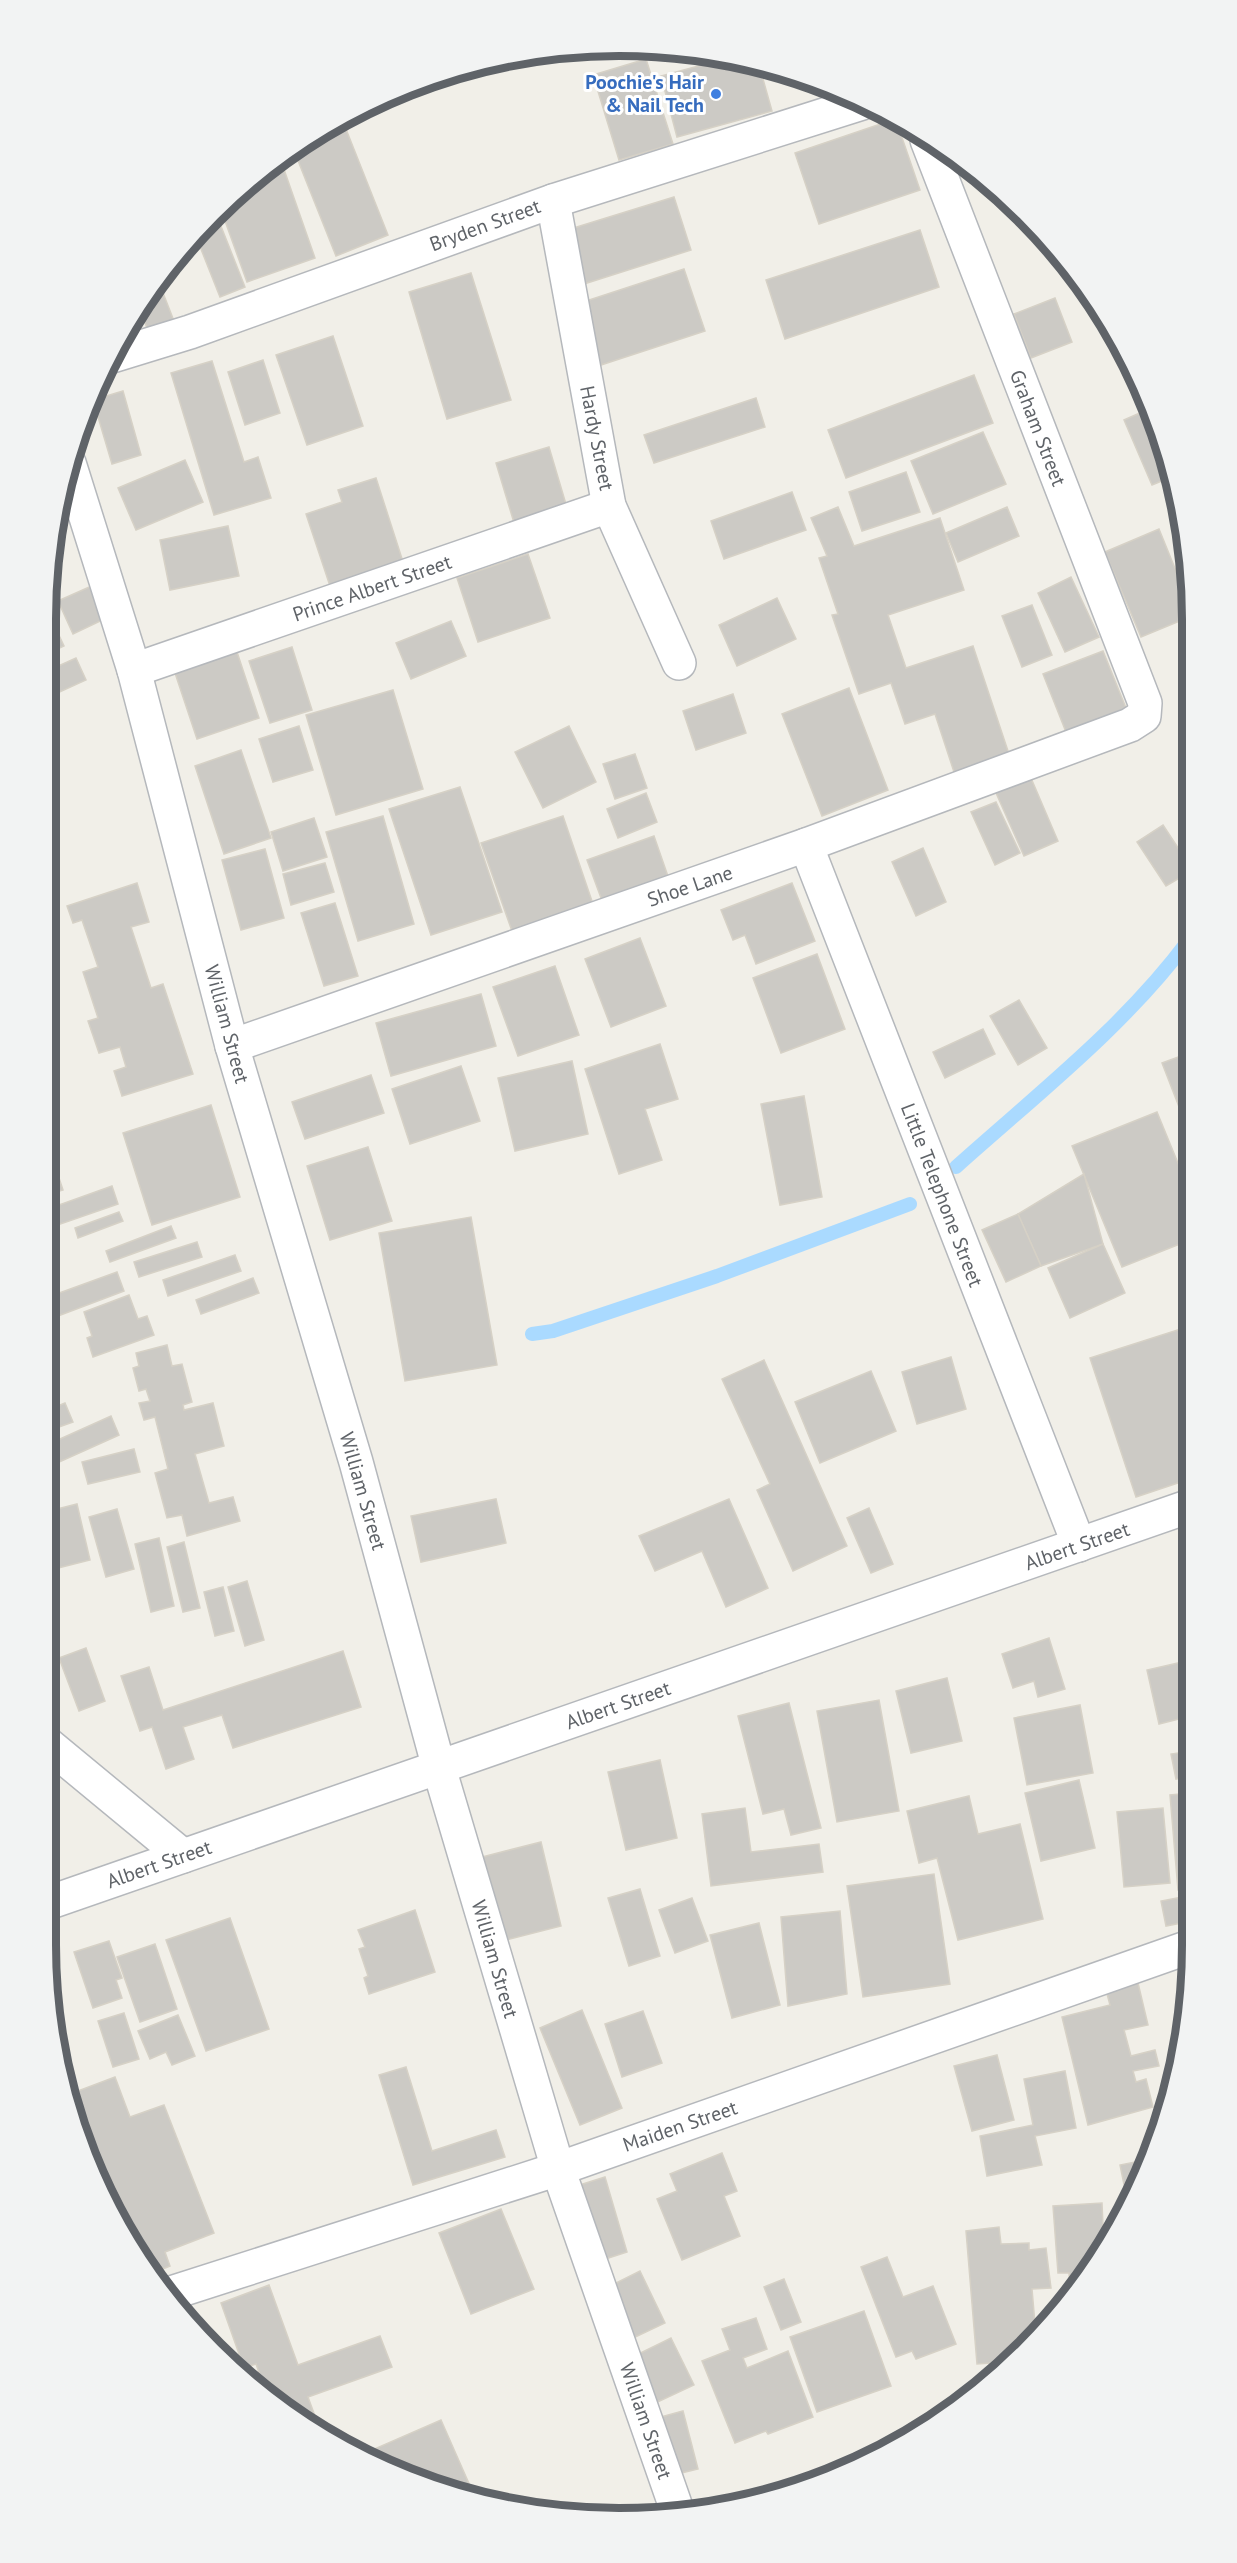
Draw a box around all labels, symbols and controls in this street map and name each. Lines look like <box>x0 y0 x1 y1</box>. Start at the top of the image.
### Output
place label: Poochie's Hair & Nail Tech <box>585 69 704 118</box>
marker: Poochie's Hair & Nail Tech <box>709 87 723 101</box>
street label: Bryden Street <box>426 193 544 257</box>
street label: Graham Street <box>1004 366 1072 490</box>
street label: Hardy Street <box>574 384 620 493</box>
street label: Prince Albert Street <box>289 549 455 627</box>
street label: Shoe Lane <box>644 859 736 913</box>
street label: William Street <box>199 962 255 1086</box>
street label: Little Telephone Street <box>895 1099 989 1291</box>
street label: William Street <box>334 1429 392 1553</box>
street label: Albert Street <box>1021 1516 1133 1576</box>
street label: Albert Street <box>562 1675 674 1735</box>
street label: Albert Street <box>103 1834 215 1894</box>
street label: William Street <box>466 1897 524 2021</box>
street label: Maiden Street <box>619 2094 741 2158</box>
street label: William Street <box>614 2359 678 2483</box>

